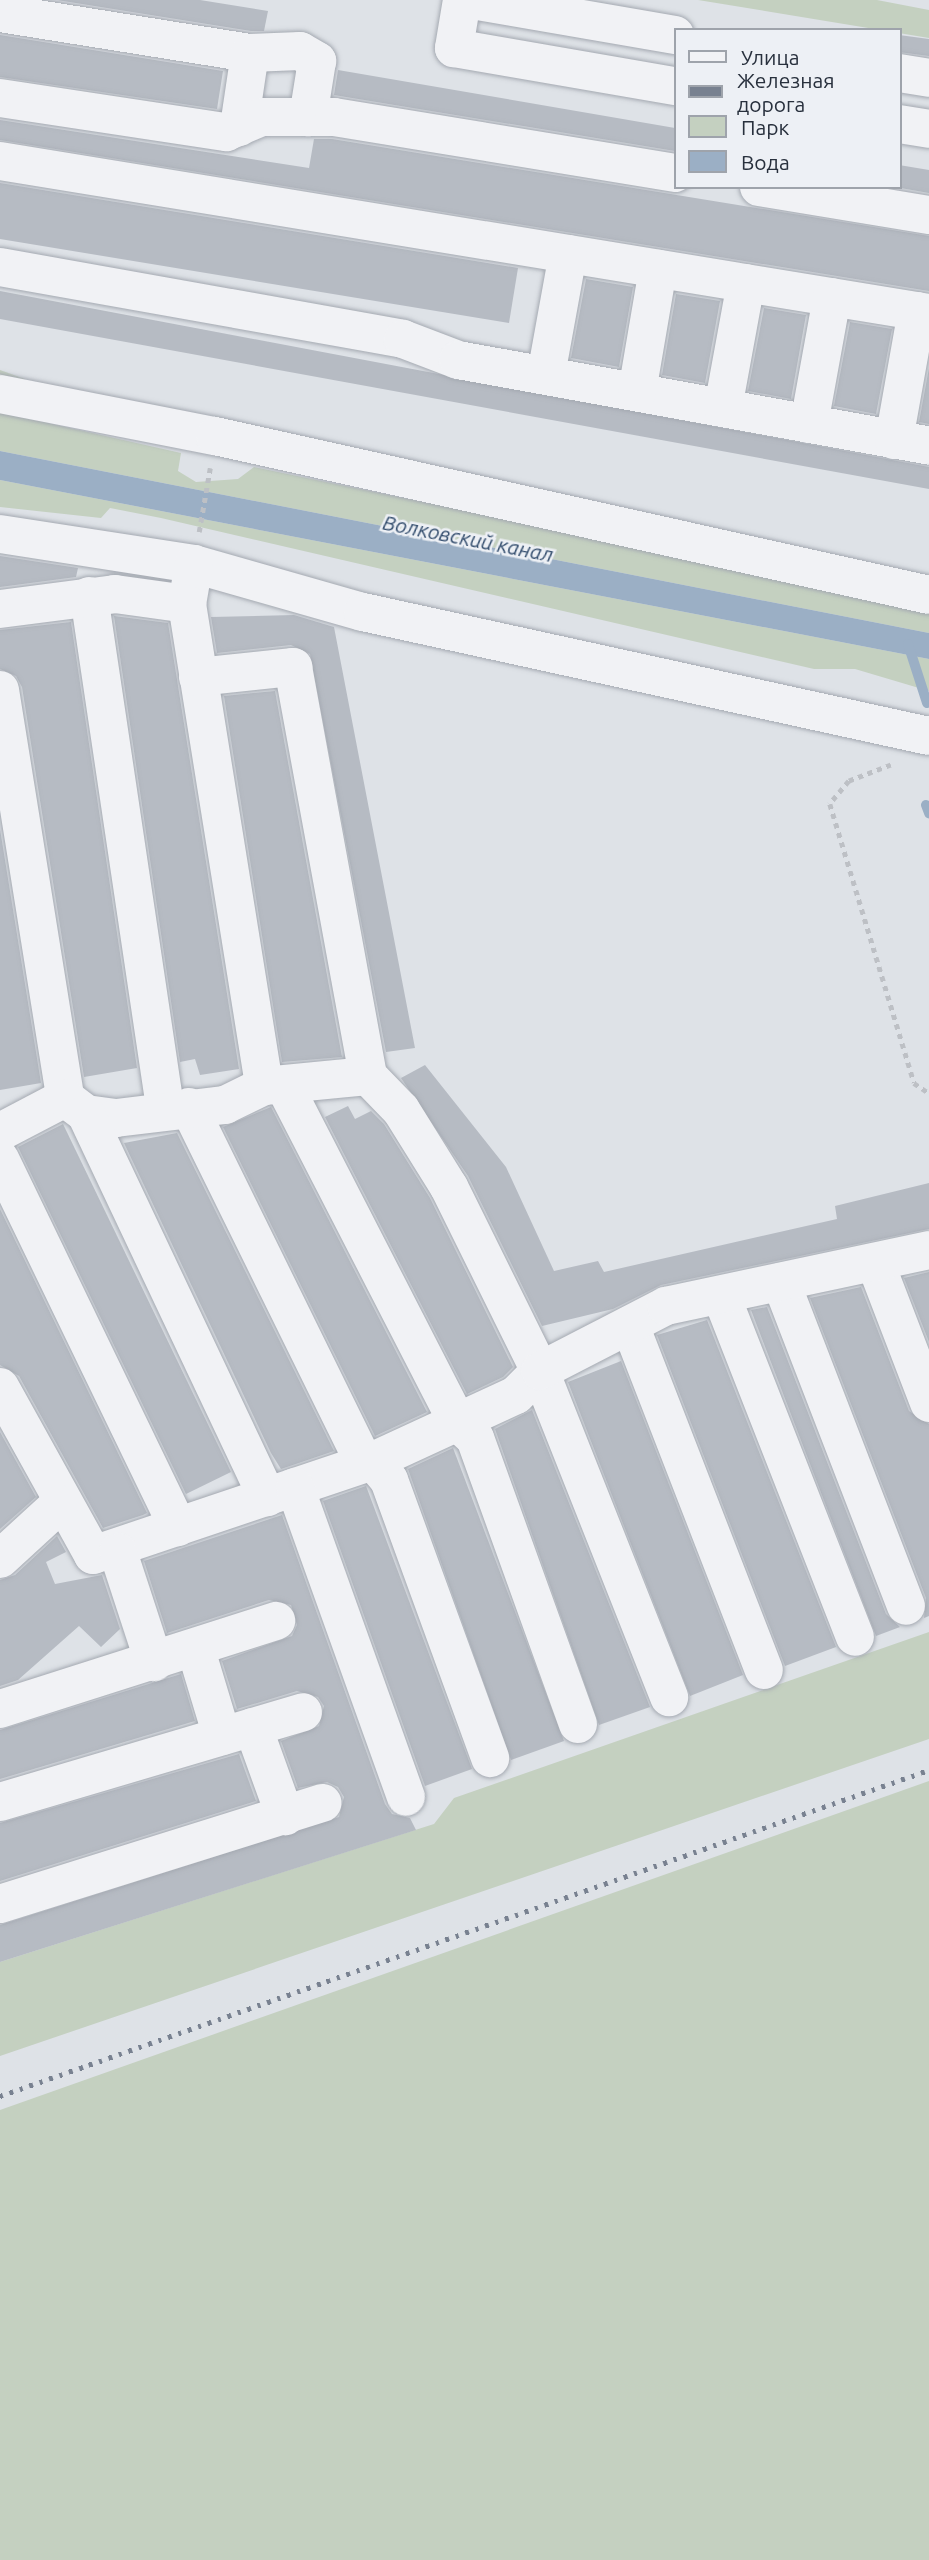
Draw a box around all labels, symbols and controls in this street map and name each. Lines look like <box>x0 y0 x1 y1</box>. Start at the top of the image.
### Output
legend <box>674 28 901 189</box>
text: Улица <box>741 45 799 69</box>
text: Железная дорога <box>737 68 835 116</box>
text: Парк <box>741 115 789 139</box>
text: Вода <box>741 150 790 174</box>
water label: Волковский канал <box>381 509 555 567</box>

